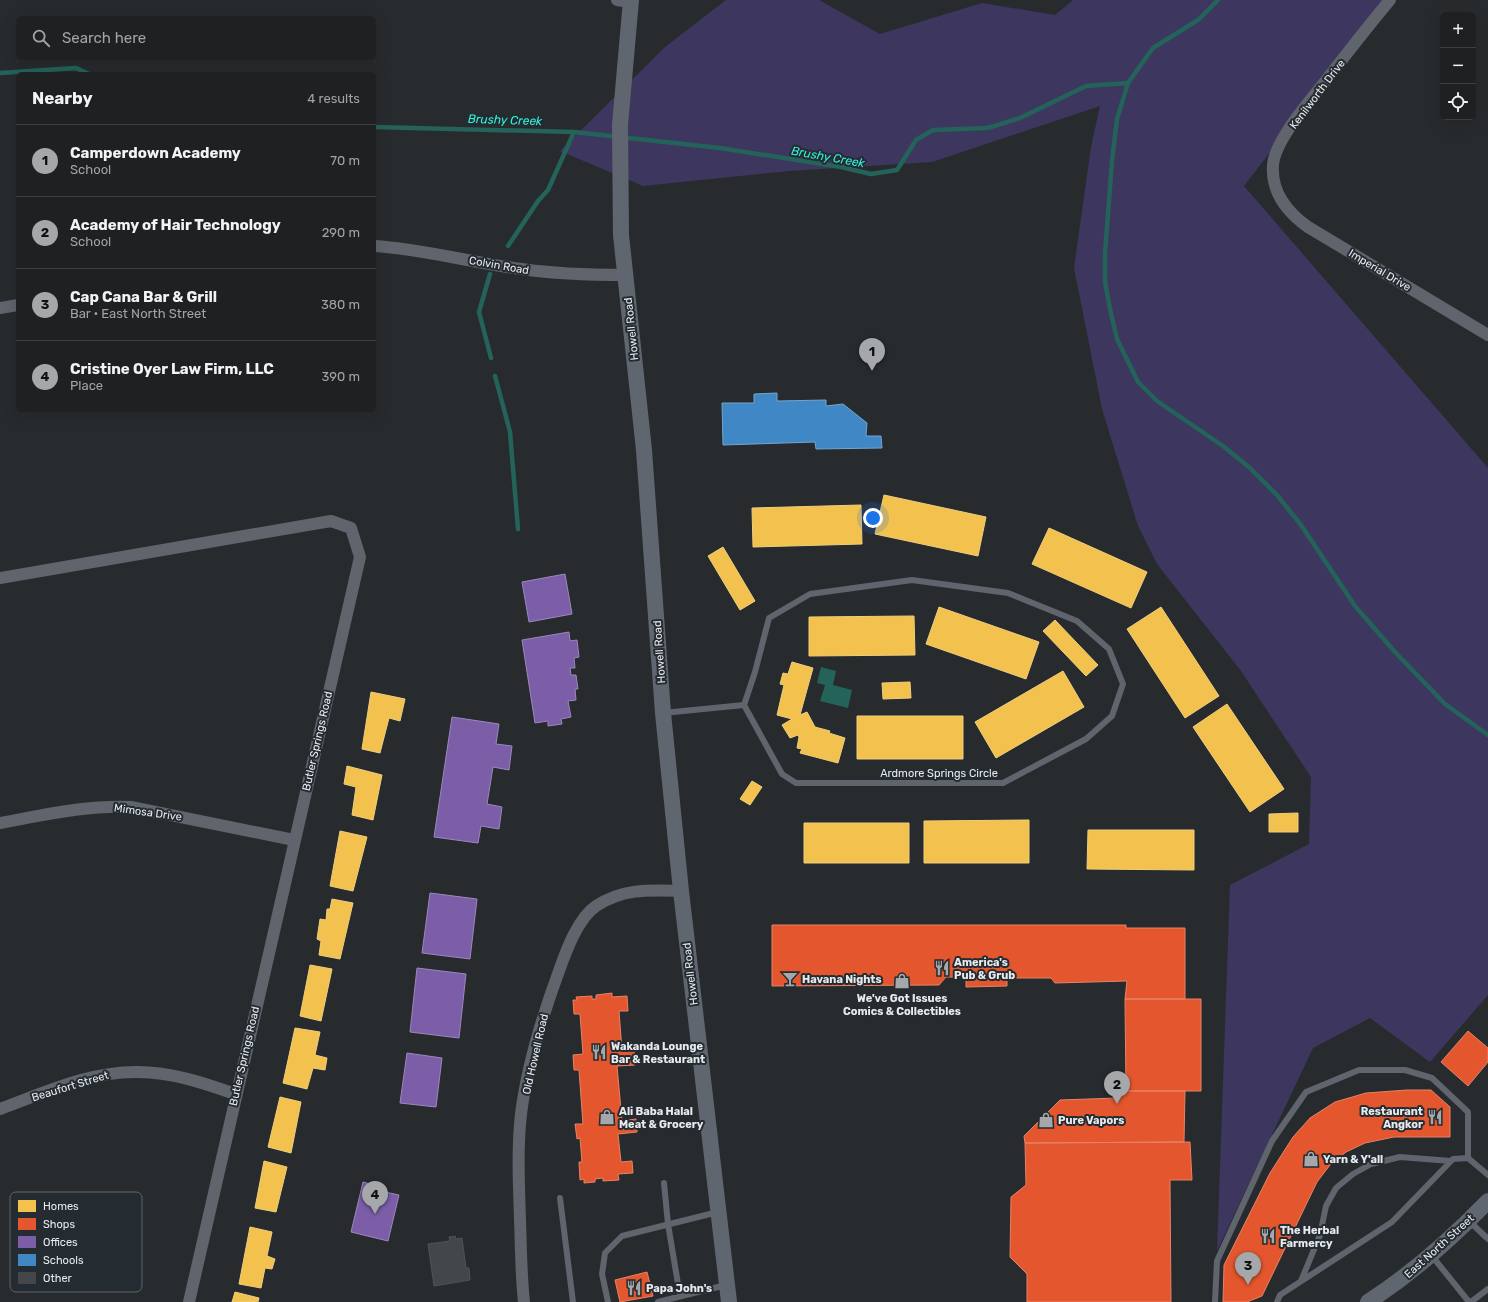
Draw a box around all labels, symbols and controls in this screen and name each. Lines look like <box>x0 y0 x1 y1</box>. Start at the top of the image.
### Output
map controls <box>1440 12 1476 120</box>
button: + <box>1440 12 1476 48</box>
search box <box>16 16 376 60</box>
icon: search <box>30 27 52 49</box>
text: Search here <box>62 29 146 47</box>
button: − <box>1440 48 1476 84</box>
street label: Kenilworth Drive <box>1287 57 1348 132</box>
button: locate <box>1440 84 1476 120</box>
text: Nearby <box>32 88 93 108</box>
text: 4 results <box>307 91 360 106</box>
water label: Brushy Creek <box>468 112 543 128</box>
text: Camperdown Academy <box>70 144 241 162</box>
water label: Brushy Creek <box>790 144 867 170</box>
text: 1 <box>42 153 48 168</box>
text: 70 m <box>330 153 360 168</box>
text: School <box>70 162 111 177</box>
text: Academy of Hair Technology <box>70 216 281 234</box>
text: 2 <box>41 225 49 240</box>
text: 290 m <box>322 225 360 240</box>
text: School <box>70 234 111 249</box>
street label: Imperial Drive <box>1346 247 1413 294</box>
street label: Colvin Road <box>468 254 530 277</box>
text: Cap Cana Bar & Grill <box>70 288 217 306</box>
text: 3 <box>41 297 49 312</box>
text: 380 m <box>321 297 360 312</box>
street label: Howell Road <box>622 297 641 361</box>
text: Bar · East North Street <box>70 306 206 321</box>
pin: 1 <box>859 338 885 371</box>
text: Cristine Oyer Law Firm, LLC <box>70 360 274 378</box>
text: 4 <box>41 369 49 384</box>
text: 390 m <box>321 369 360 384</box>
text: Place <box>70 378 103 393</box>
your location <box>863 508 883 528</box>
street label: Howell Road <box>651 620 668 684</box>
street label: Butler Springs Road <box>300 690 335 792</box>
street label: Ardmore Springs Circle <box>880 767 998 780</box>
street label: Mimosa Drive <box>113 801 183 824</box>
street label: Howell Road <box>680 942 701 1006</box>
place label: America's Pub & Grub <box>954 956 1015 982</box>
restaurant icon: America's Pub & Grub <box>933 959 951 977</box>
bar icon: Havana Nights <box>781 970 799 988</box>
shop icon: We've Got Issues Comics & Collectibles <box>893 972 911 990</box>
place label: Havana Nights <box>802 973 882 986</box>
place label: We've Got Issues Comics & Collectibles <box>843 992 961 1018</box>
street label: Butler Springs Road <box>227 1005 262 1107</box>
street label: Old Howell Road <box>520 1013 551 1096</box>
place label: Wakanda Lounge Bar & Restaurant <box>611 1040 705 1066</box>
restaurant icon: Wakanda Lounge Bar & Restaurant <box>590 1043 608 1061</box>
street label: Beaufort Street <box>30 1068 111 1104</box>
pin: 2 <box>1104 1071 1130 1104</box>
place label: Ali Baba Halal Meat & Grocery <box>619 1105 704 1131</box>
place label: Restaurant Angkor <box>1361 1105 1423 1131</box>
shop icon: Ali Baba Halal Meat & Grocery <box>598 1108 616 1126</box>
restaurant icon: Restaurant Angkor <box>1426 1108 1444 1126</box>
shop icon: Pure Vapors <box>1037 1111 1055 1129</box>
place label: Pure Vapors <box>1058 1114 1124 1127</box>
shop icon: Yarn & Y'all <box>1302 1150 1320 1168</box>
place label: Yarn & Y'all <box>1323 1153 1383 1166</box>
pin: 4 <box>362 1181 388 1214</box>
legend <box>10 1192 142 1292</box>
text: Homes <box>43 1200 79 1213</box>
street label: East North Street <box>1402 1211 1477 1281</box>
text: Shops <box>43 1218 75 1231</box>
place label: The Herbal Farmercy <box>1280 1224 1339 1250</box>
restaurant icon: The Herbal Farmercy <box>1259 1227 1277 1245</box>
text: Offices <box>43 1236 78 1249</box>
pin: 3 <box>1235 1252 1261 1285</box>
text: Schools <box>43 1254 84 1267</box>
text: Other <box>43 1272 73 1285</box>
restaurant icon: Papa John's <box>625 1279 643 1297</box>
place label: Papa John's <box>646 1282 712 1295</box>

